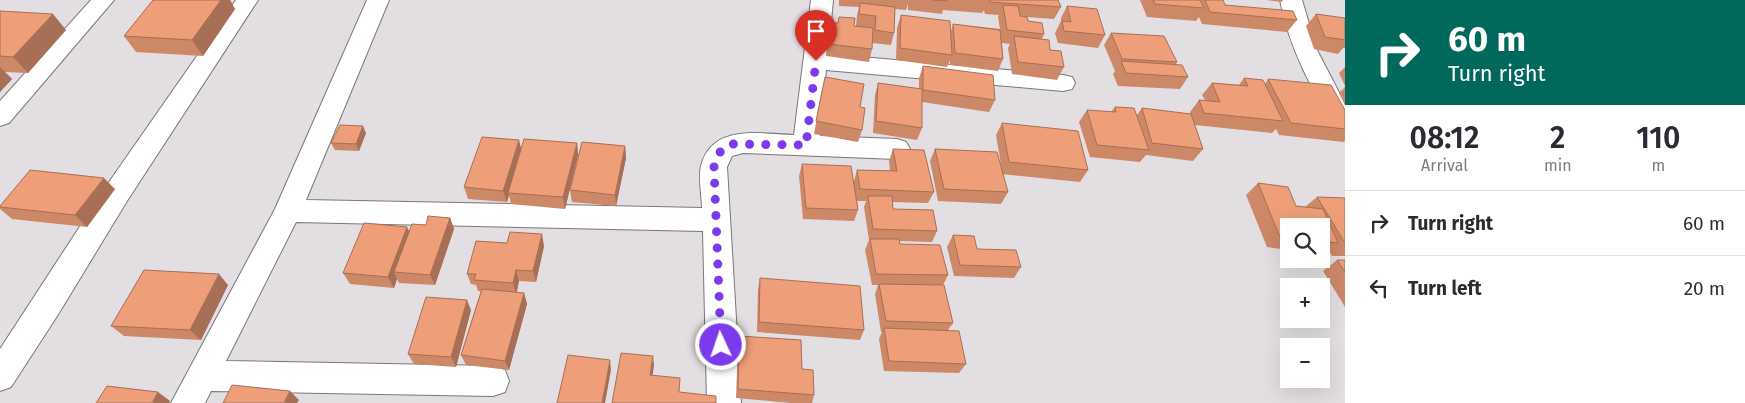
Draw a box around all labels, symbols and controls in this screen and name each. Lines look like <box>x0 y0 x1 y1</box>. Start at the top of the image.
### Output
pin <box>795 10 837 61</box>
icon: arrive <box>802 17 830 45</box>
text: 60 m <box>1448 18 1526 60</box>
icon: right <box>1365 20 1430 85</box>
text: Turn right <box>1448 60 1545 87</box>
text: 08:12 <box>1410 120 1479 156</box>
text: 2 <box>1550 120 1565 156</box>
text: 110 <box>1636 120 1680 156</box>
text: Arrival <box>1421 156 1468 175</box>
text: min <box>1544 156 1572 175</box>
text: m <box>1651 156 1665 175</box>
icon: right <box>1365 209 1393 237</box>
text: Turn right <box>1408 212 1493 235</box>
text: 60 m <box>1683 212 1725 235</box>
map controls <box>1280 218 1330 388</box>
button: search <box>1280 218 1330 268</box>
icon: left <box>1365 274 1393 302</box>
text: Turn left <box>1408 277 1482 300</box>
text: 20 m <box>1684 277 1725 300</box>
button: + <box>1280 278 1330 328</box>
position arrow <box>694 318 746 370</box>
button: − <box>1280 338 1330 388</box>

